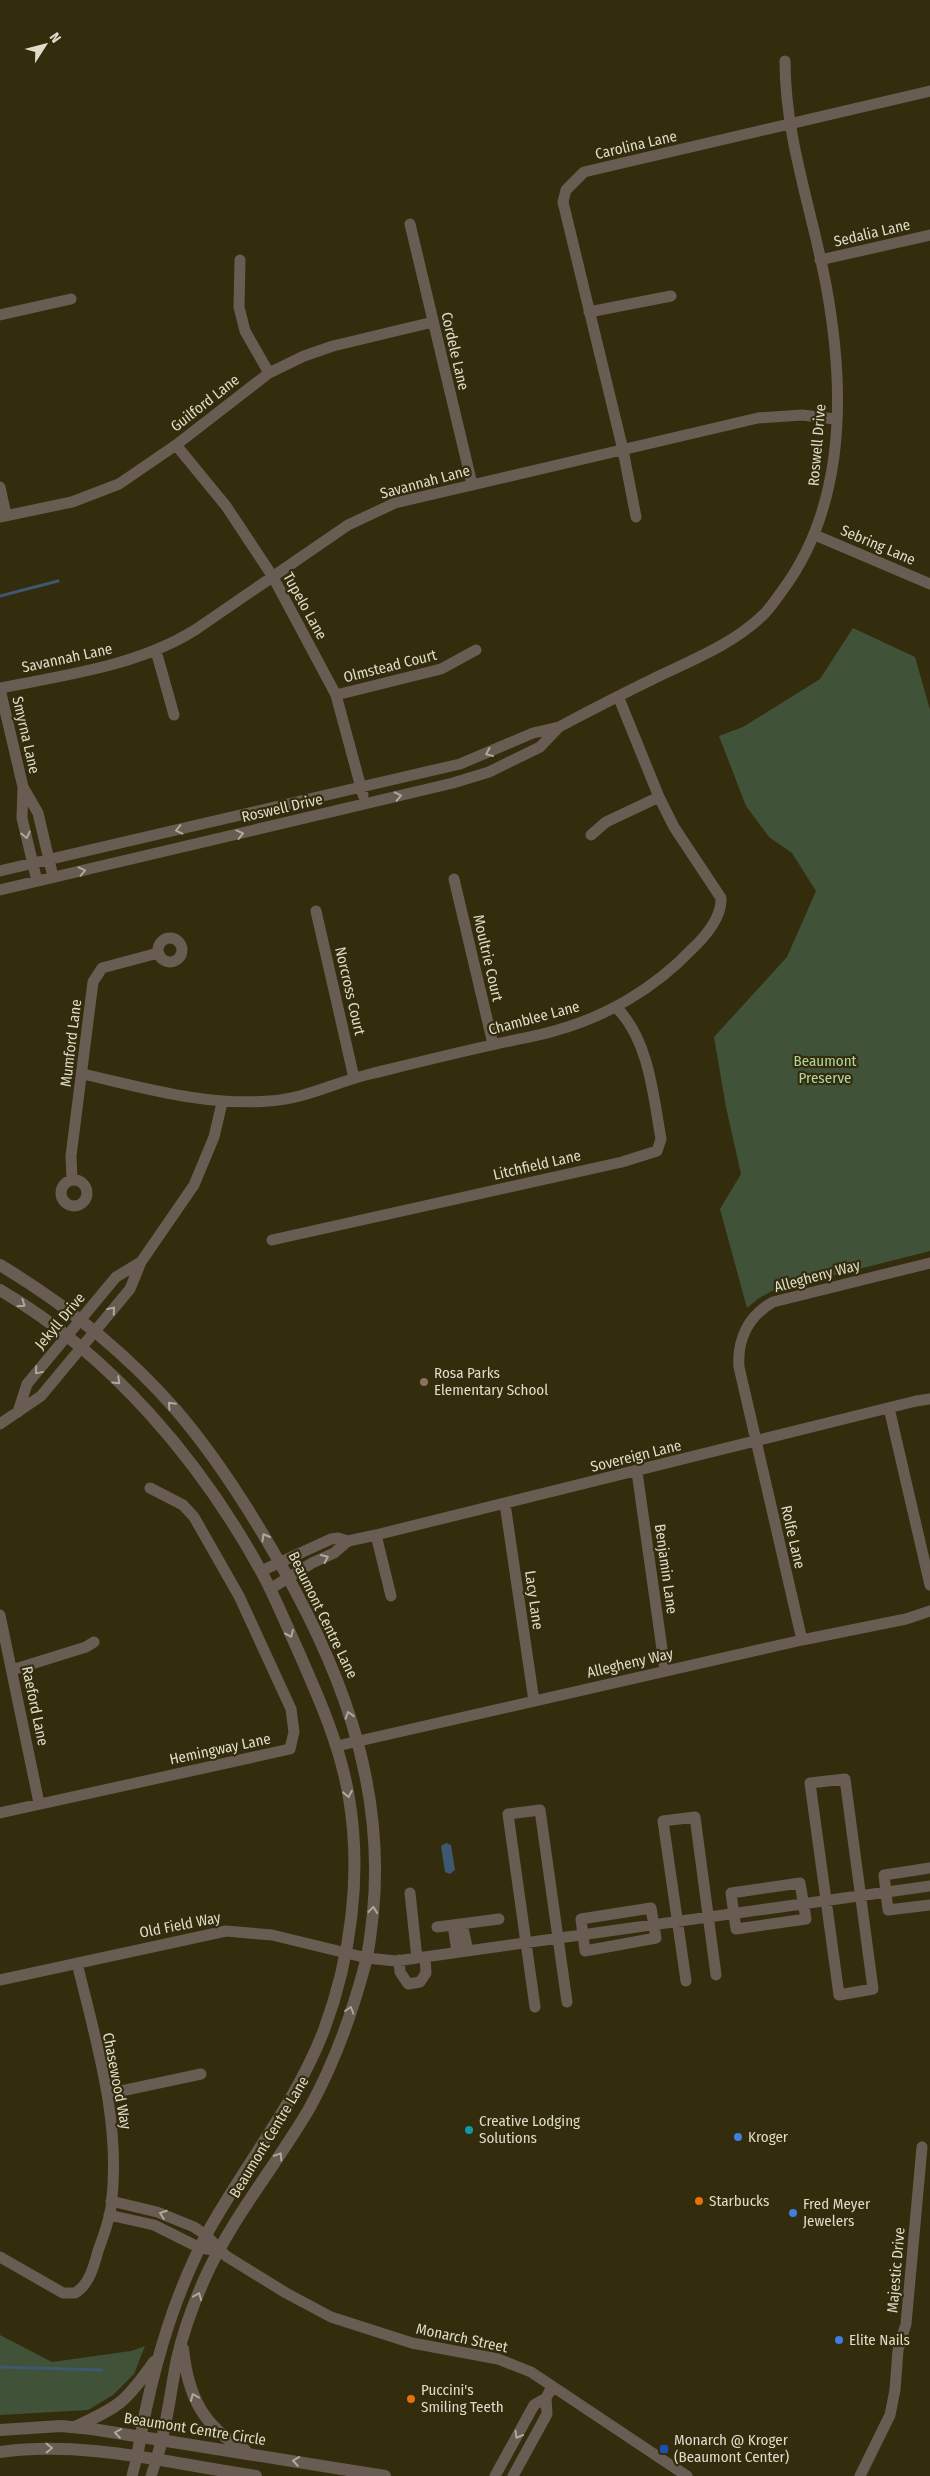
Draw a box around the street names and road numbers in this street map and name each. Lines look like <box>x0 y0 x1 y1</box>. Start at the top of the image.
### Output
street label: Carolina Lane <box>593 127 679 163</box>
street label: Sedalia Lane <box>832 215 912 251</box>
street label: Cordele Lane <box>437 310 473 392</box>
street label: Guilford Lane <box>167 371 243 435</box>
street label: Roswell Drive <box>804 403 830 487</box>
street label: Savannah Lane <box>378 461 472 503</box>
street label: Sebring Lane <box>838 521 918 569</box>
street label: Tupelo Lane <box>279 569 331 643</box>
street label: Savannah Lane <box>20 640 114 676</box>
street label: Olmstead Court <box>342 646 439 686</box>
street label: Smyrna Lane <box>8 695 44 775</box>
street label: Roswell Drive <box>240 790 324 826</box>
street label: Moultrie Court <box>469 913 507 1003</box>
street label: Norcross Court <box>331 945 369 1037</box>
street label: Chamblee Lane <box>486 997 582 1039</box>
street label: Mumford Lane <box>57 998 85 1088</box>
street label: Litchfield Lane <box>491 1146 583 1184</box>
street label: Allegheny Way <box>772 1256 862 1296</box>
street label: Jekyll Drive <box>31 1289 89 1353</box>
street label: Sovereign Lane <box>589 1436 683 1476</box>
street label: Rolfe Lane <box>777 1504 809 1570</box>
street label: Benjamin Lane <box>651 1523 681 1615</box>
street label: Beaumont Centre Lane <box>284 1549 362 1681</box>
street label: Lacy Lane <box>521 1569 547 1631</box>
street label: Allegheny Way <box>585 1644 675 1682</box>
street label: Raeford Lane <box>18 1665 52 1747</box>
street label: Hemingway Lane <box>168 1729 272 1769</box>
street label: Old Field Way <box>138 1908 222 1942</box>
street label: Chasewood Way <box>99 2031 135 2131</box>
street label: Beaumont Centre Lane <box>226 2073 312 2201</box>
street label: Majestic Drive <box>883 2226 909 2314</box>
street label: Monarch Street <box>414 2319 510 2357</box>
street label: Beaumont Centre Circle <box>123 2409 267 2449</box>

